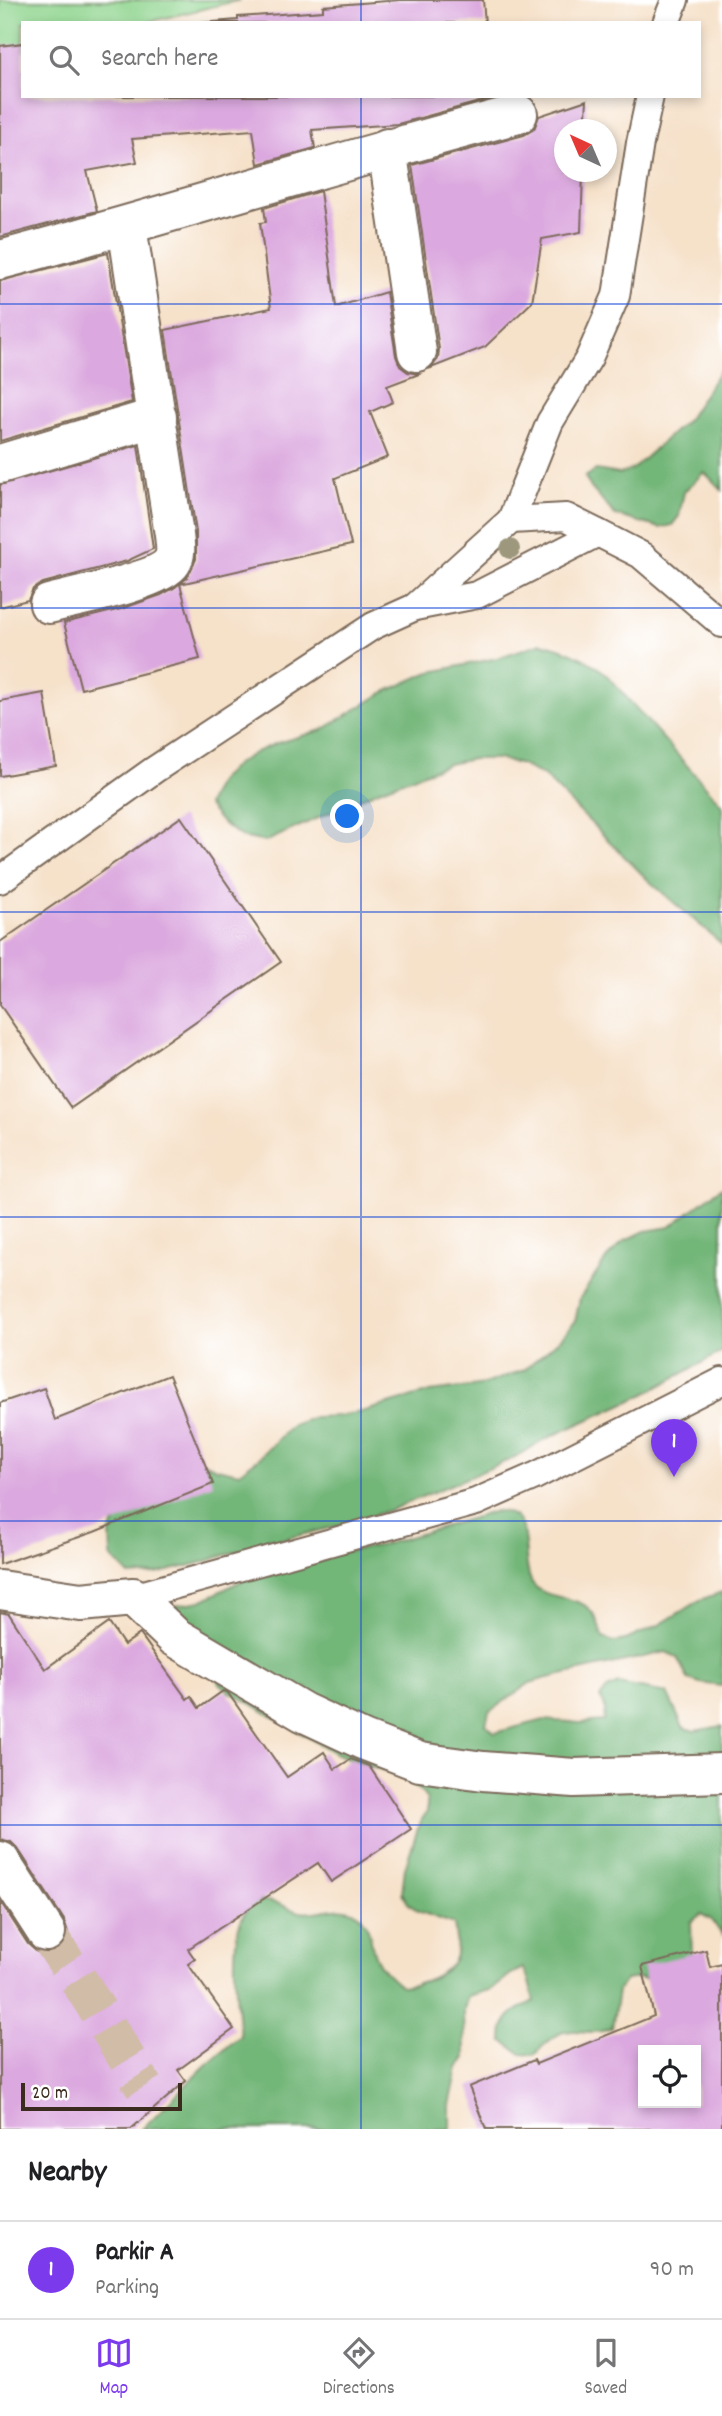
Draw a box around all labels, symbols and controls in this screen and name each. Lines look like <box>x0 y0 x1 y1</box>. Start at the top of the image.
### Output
search box <box>21 21 701 98</box>
icon: search <box>45 41 83 79</box>
text: Search here <box>101 41 219 78</box>
north arrow <box>554 119 617 182</box>
your location <box>330 799 364 833</box>
pin: 1 <box>651 1419 697 1477</box>
map controls <box>638 2045 701 2108</box>
button: locate <box>638 2045 701 2108</box>
scale bar <box>21 2080 182 2112</box>
text: 20 m <box>32 2081 68 2108</box>
text: Nearby <box>28 2153 106 2196</box>
text: Parkir A <box>95 2235 174 2272</box>
text: 1 <box>48 2254 54 2287</box>
text: 90 m <box>650 2254 694 2287</box>
text: Parking <box>95 2272 159 2305</box>
tab: Map <box>95 2334 133 2403</box>
tab: Directions <box>323 2334 395 2403</box>
tab: Saved <box>585 2334 627 2403</box>

